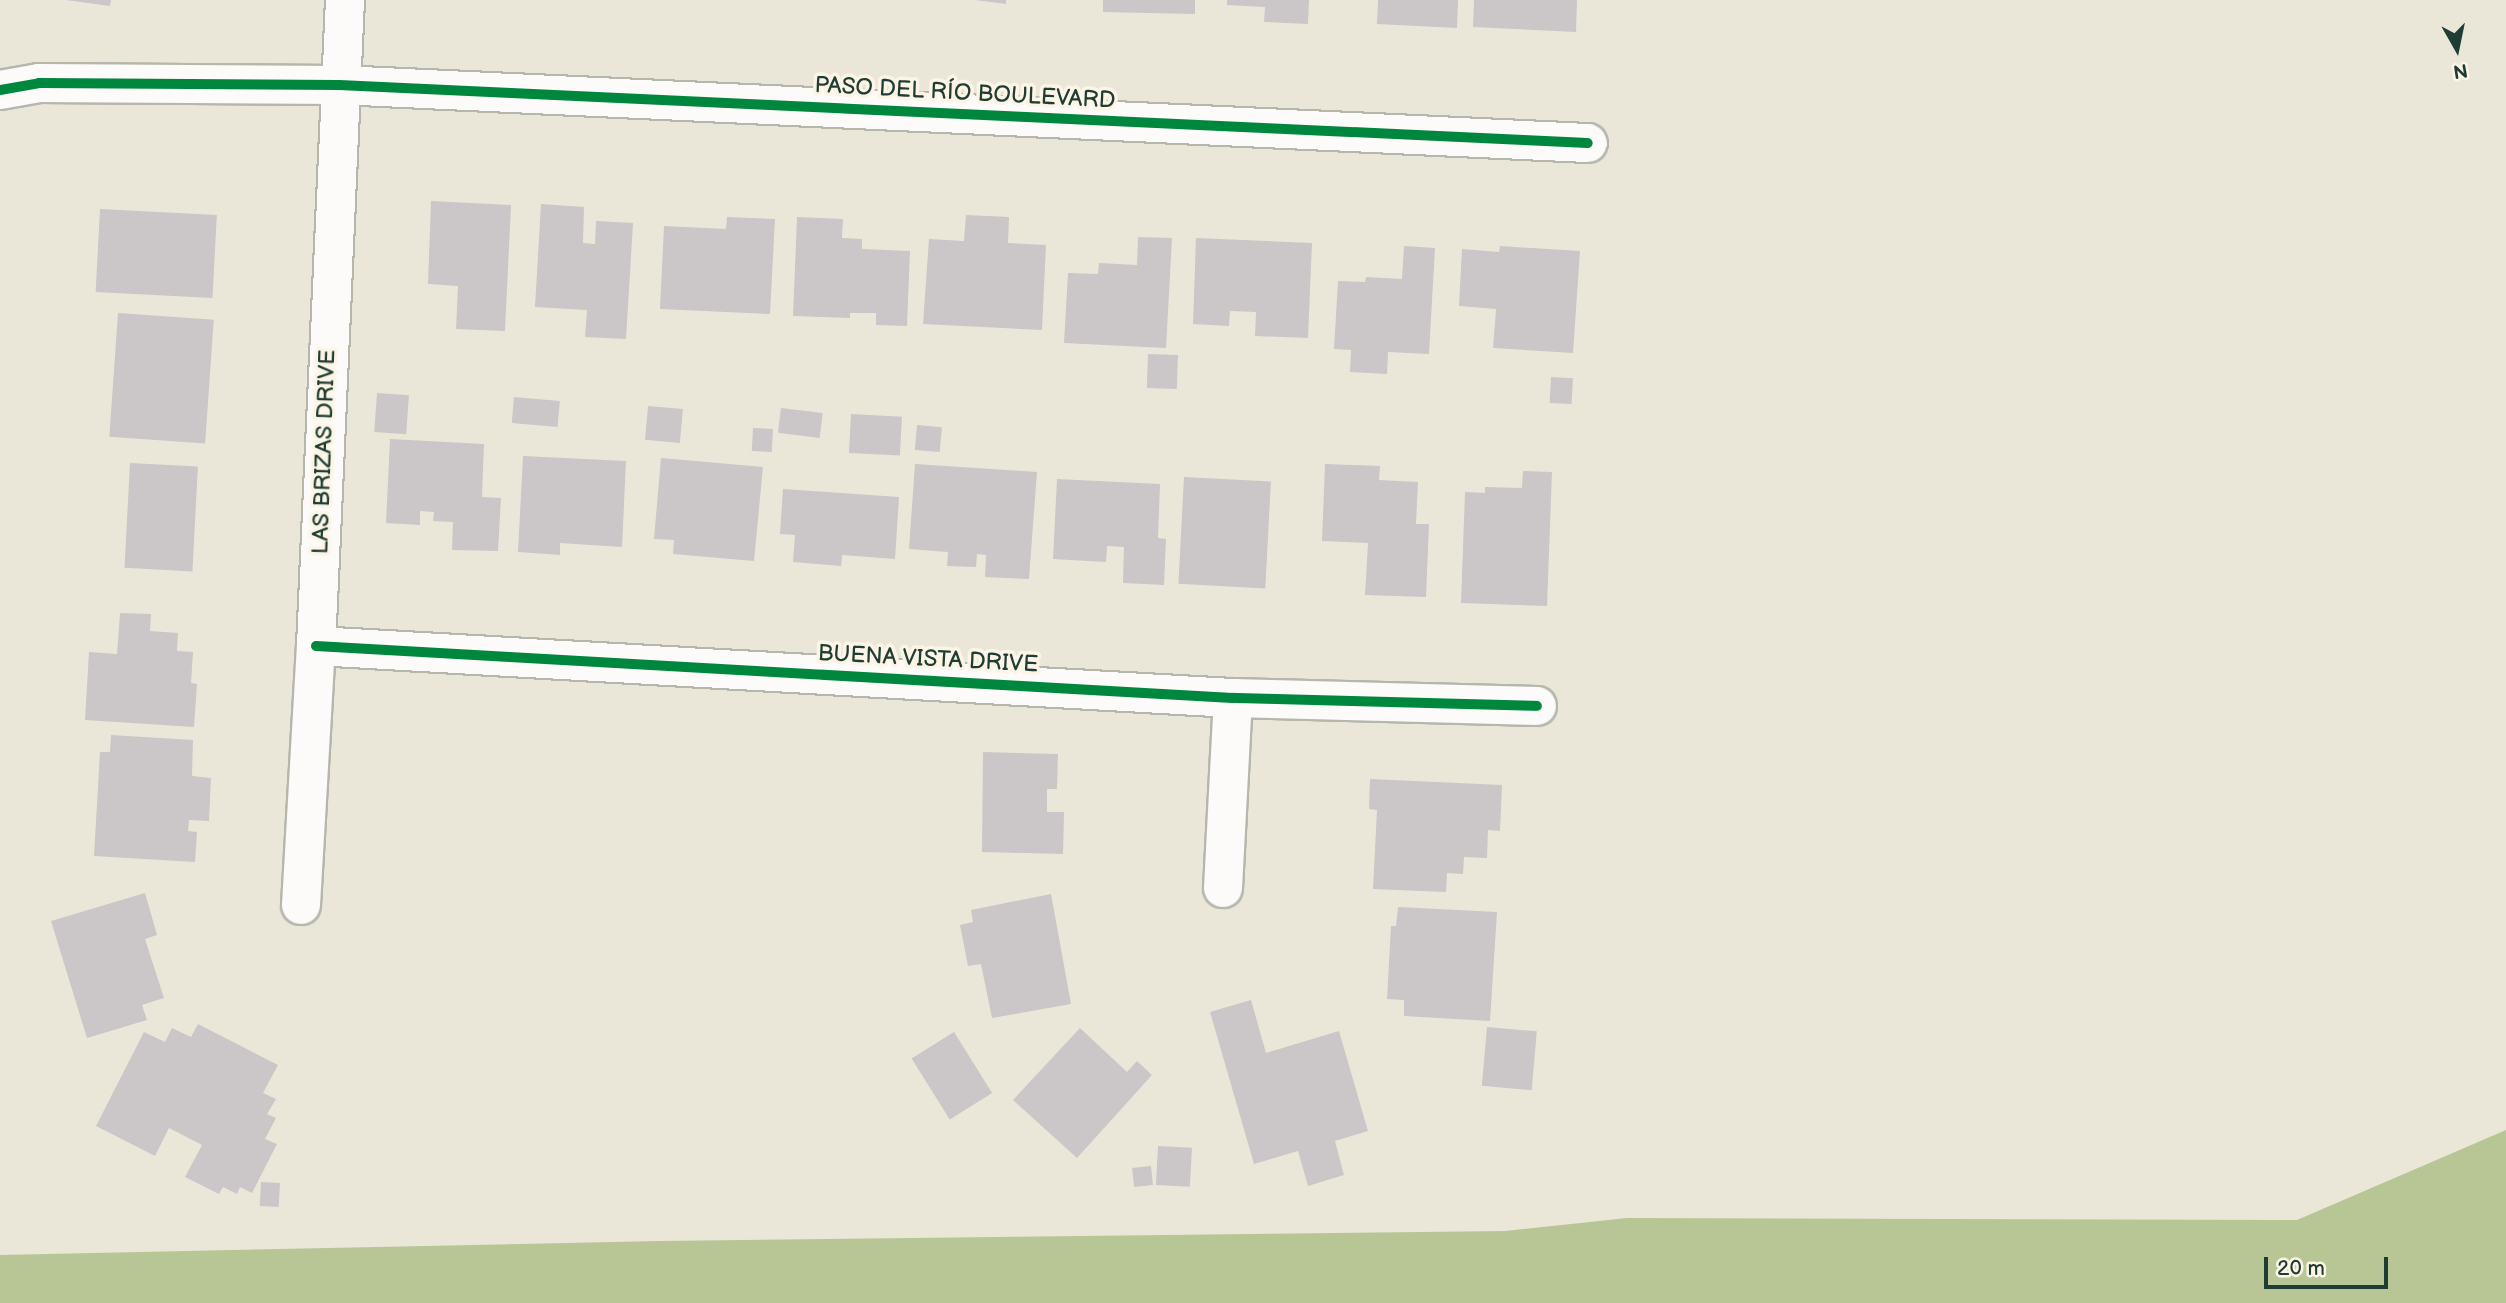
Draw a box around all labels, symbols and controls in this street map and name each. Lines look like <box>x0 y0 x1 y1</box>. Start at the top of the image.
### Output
north arrow <box>2422 14 2492 84</box>
text: N <box>2452 58 2469 83</box>
street label: PASO DEL RÍO BOULEVARD <box>814 71 1116 115</box>
street label: LAS BRIZAS DRIVE <box>307 349 341 555</box>
street label: BUENA VISTA DRIVE <box>817 639 1039 679</box>
scale bar <box>2268 1244 2392 1288</box>
text: 20 m <box>2277 1256 2325 1281</box>

